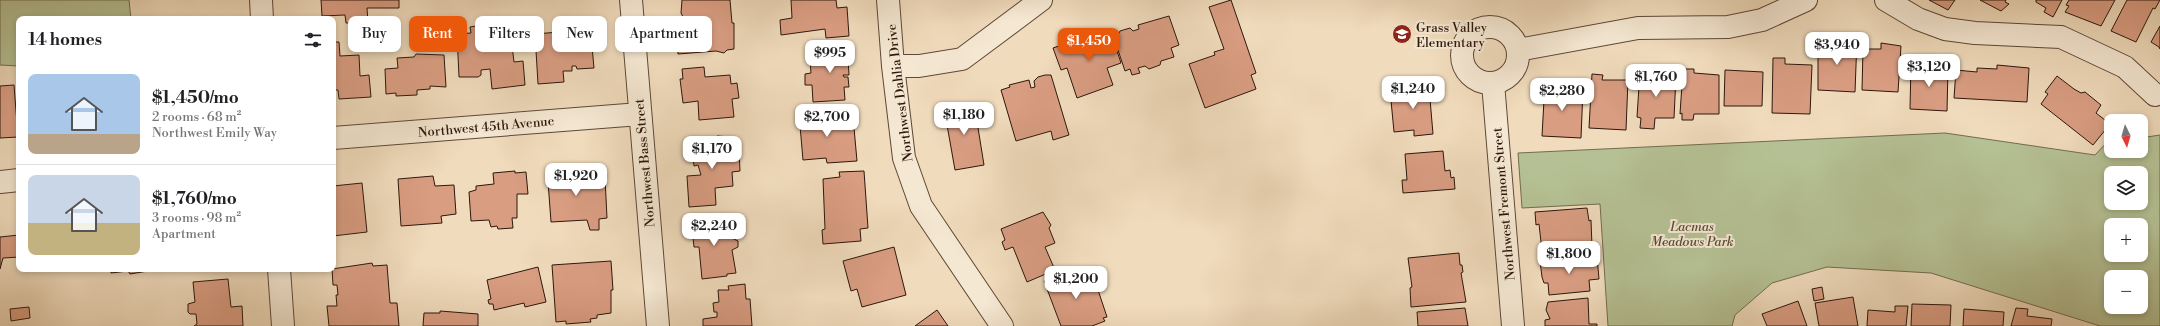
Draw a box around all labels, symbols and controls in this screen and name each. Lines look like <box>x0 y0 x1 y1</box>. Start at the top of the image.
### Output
chip: Buy <box>348 16 401 52</box>
chip: Rent <box>409 16 467 52</box>
chip: Filters <box>475 16 544 52</box>
chip: New <box>552 16 607 52</box>
chip: Apartment <box>615 16 712 52</box>
place label: Grass Valley Elementary <box>1416 20 1488 51</box>
street label: Northwest Dahlia Drive <box>884 23 916 163</box>
school or university icon: Grass Valley Elementary <box>1391 23 1413 45</box>
pin: $1,450 <box>1056 28 1122 62</box>
text: 14 homes <box>28 29 102 51</box>
icon: filters <box>302 29 324 51</box>
pin: $3,940 <box>1804 32 1870 66</box>
text: $1,450 <box>1067 33 1111 49</box>
text: $3,940 <box>1814 37 1860 53</box>
pin: $995 <box>806 40 854 74</box>
text: $995 <box>814 45 846 61</box>
pin: $3,120 <box>1896 54 1962 88</box>
text: $3,120 <box>1907 59 1951 75</box>
pin: $1,760 <box>1623 64 1689 98</box>
text: $1,760 <box>1635 69 1677 85</box>
pin: $1,240 <box>1380 76 1446 110</box>
pin: $2,280 <box>1529 78 1595 112</box>
text: $1,240 <box>1391 81 1435 97</box>
text: $2,280 <box>1539 83 1585 99</box>
text: $1,450/mo <box>152 87 239 109</box>
icon: home <box>60 90 108 138</box>
street label: Northwest Bass Street <box>631 98 659 228</box>
pin: $1,180 <box>931 102 997 136</box>
pin: $2,700 <box>794 104 860 138</box>
text: $1,180 <box>943 107 985 123</box>
text: 2 rooms · 68 m² <box>152 109 241 125</box>
text: $2,700 <box>804 109 850 125</box>
street label: Northwest 45th Avenue <box>417 113 555 141</box>
north arrow <box>2104 114 2148 158</box>
map controls <box>2104 114 2148 314</box>
text: Northwest Emily Way <box>152 125 277 141</box>
street label: Northwest Fremont Street <box>1489 126 1519 281</box>
pin: $1,170 <box>679 136 745 170</box>
text: $1,170 <box>692 141 732 157</box>
pin: $1,920 <box>543 163 609 197</box>
button: layers <box>2104 166 2148 210</box>
text: $1,920 <box>554 168 598 184</box>
text: $1,760/mo <box>152 188 237 210</box>
icon: home <box>60 191 108 239</box>
text: 3 rooms · 98 m² <box>152 210 241 226</box>
pin: $2,240 <box>681 213 747 247</box>
text: $2,240 <box>691 218 737 234</box>
button: + <box>2104 218 2148 262</box>
park label: Lacmas Meadows Park <box>1651 219 1734 250</box>
text: Apartment <box>152 226 216 242</box>
pin: $1,800 <box>1536 241 1602 275</box>
text: $1,800 <box>1546 246 1592 262</box>
pin: $1,200 <box>1043 266 1109 300</box>
button: − <box>2104 270 2148 314</box>
text: $1,200 <box>1053 271 1099 287</box>

